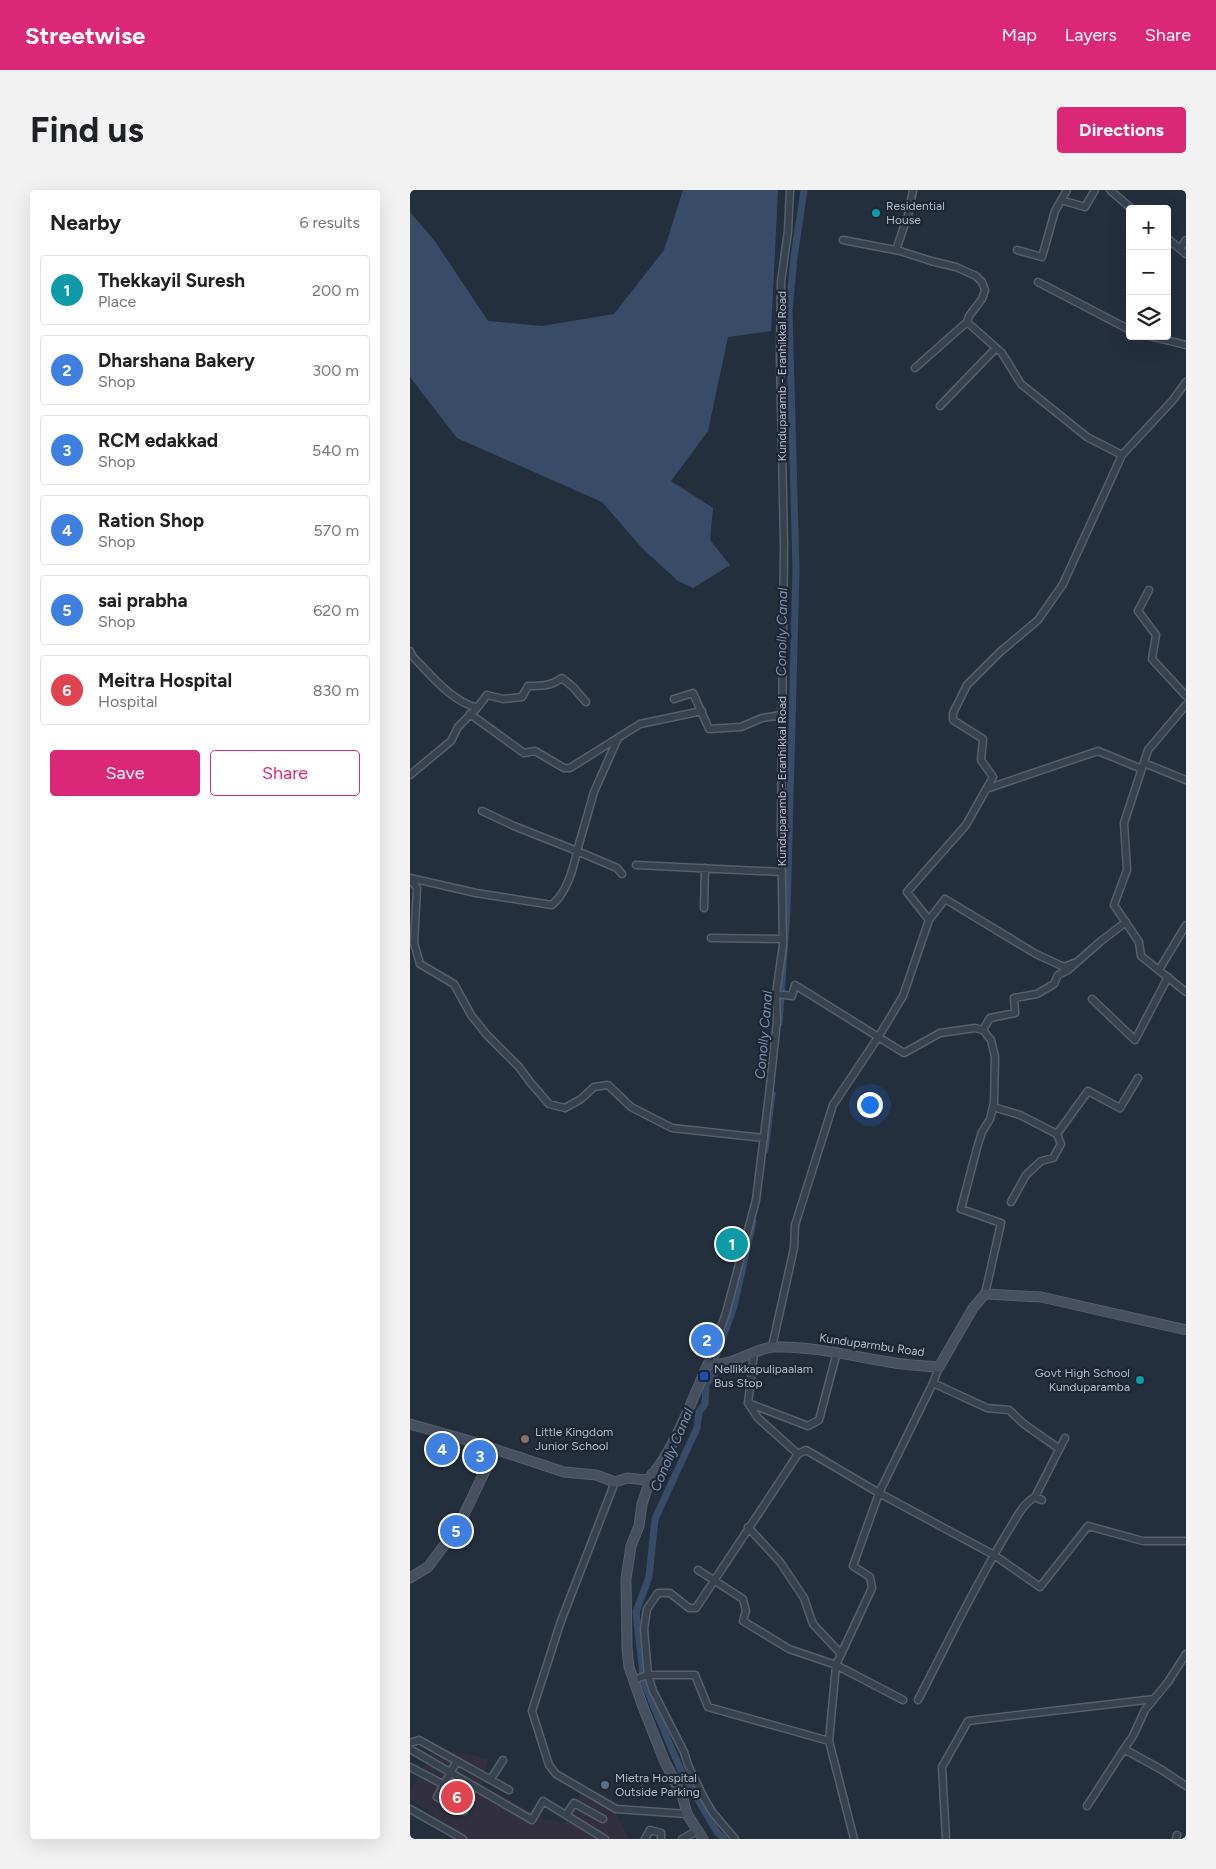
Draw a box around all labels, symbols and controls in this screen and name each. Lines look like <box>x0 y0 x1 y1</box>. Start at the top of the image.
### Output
text: Streetwise <box>25 21 145 50</box>
text: Map <box>1002 24 1037 46</box>
text: Layers <box>1065 24 1117 46</box>
text: Share <box>1145 24 1191 46</box>
button: Directions <box>1057 107 1186 153</box>
text: Find us <box>30 109 144 151</box>
place label: Residential House <box>886 199 945 227</box>
map controls <box>1126 205 1171 340</box>
button: + <box>1126 205 1171 250</box>
marker: Residential House <box>870 207 882 219</box>
text: Nearby <box>50 210 121 235</box>
text: 6 results <box>299 213 360 232</box>
button: − <box>1126 250 1171 295</box>
text: Thekkayil Suresh <box>98 269 245 292</box>
text: 1 <box>64 281 70 300</box>
text: 200 m <box>312 281 359 300</box>
street label: Kunduparamb - Eranhikkal Road <box>775 291 789 461</box>
text: Place <box>98 292 136 311</box>
button: layers <box>1126 295 1171 340</box>
text: Dharshana Bakery <box>98 349 255 372</box>
text: 2 <box>62 361 72 380</box>
text: 300 m <box>312 361 359 380</box>
text: Shop <box>98 372 136 391</box>
text: RCM edakkad <box>98 429 218 452</box>
text: 3 <box>63 441 71 460</box>
text: 540 m <box>312 441 359 460</box>
text: Shop <box>98 452 136 471</box>
text: Ration Shop <box>98 509 204 532</box>
text: 4 <box>62 521 72 540</box>
text: 570 m <box>313 521 359 540</box>
text: Shop <box>98 532 136 551</box>
water label: Conolly Canal <box>773 587 791 676</box>
text: sai prabha <box>98 589 188 612</box>
text: 5 <box>62 601 72 620</box>
text: 620 m <box>313 601 359 620</box>
text: Shop <box>98 612 136 631</box>
text: Meitra Hospital <box>98 669 232 692</box>
text: 6 <box>62 681 72 700</box>
text: 830 m <box>313 681 359 700</box>
text: Hospital <box>98 692 158 711</box>
street label: Kunduparamb - Eranhikkal Road <box>775 696 789 866</box>
button: Save <box>50 750 200 796</box>
button: Share <box>210 750 360 796</box>
water label: Conolly Canal <box>752 989 776 1080</box>
your location <box>857 1092 883 1118</box>
pin: 1 <box>716 1225 748 1263</box>
pin: 2 <box>691 1321 723 1359</box>
street label: Kunduparmbu Road <box>818 1331 926 1359</box>
place label: Nellikkapulipaalam Bus Stop <box>714 1362 813 1390</box>
place label: Govt High School Kunduparamba <box>1035 1366 1130 1394</box>
marker: Nellikkapulipaalam Bus Stop <box>698 1370 710 1382</box>
marker: Govt High School Kunduparamba <box>1134 1374 1146 1386</box>
water label: Conolly Canal <box>647 1405 697 1494</box>
place label: Little Kingdom Junior School <box>535 1425 613 1453</box>
pin: 4 <box>426 1430 458 1468</box>
marker: Little Kingdom Junior School <box>519 1433 531 1445</box>
pin: 3 <box>464 1437 496 1475</box>
pin: 5 <box>440 1512 472 1550</box>
place label: Mietra Hospital Outside Parking <box>615 1771 700 1799</box>
pin: 6 <box>441 1778 473 1816</box>
marker: Mietra Hospital Outside Parking <box>599 1779 611 1791</box>

